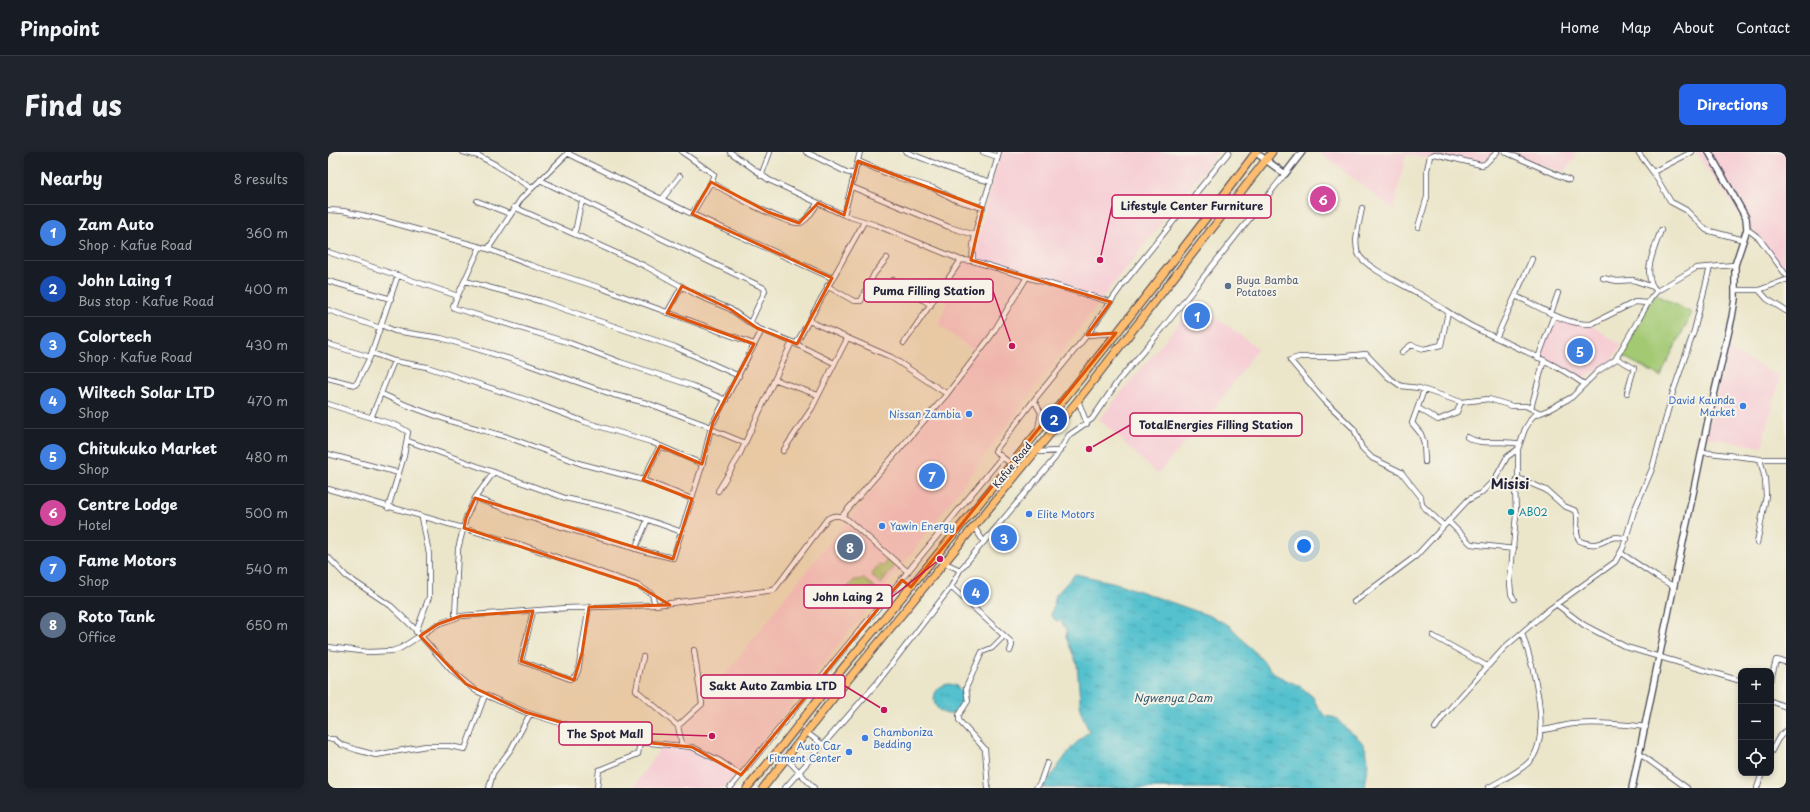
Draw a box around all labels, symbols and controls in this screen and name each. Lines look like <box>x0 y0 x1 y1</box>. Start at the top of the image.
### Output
text: Pinpoint <box>20 14 100 42</box>
text: Home <box>1560 17 1599 38</box>
text: Map <box>1621 17 1651 38</box>
text: About <box>1673 17 1714 38</box>
text: Contact <box>1736 17 1790 38</box>
text: Find us <box>24 83 122 126</box>
button: Directions <box>1679 84 1786 125</box>
text: Nearby <box>40 165 102 191</box>
text: 8 results <box>234 169 288 188</box>
pin: 6 <box>1310 184 1336 214</box>
callout: Lifestyle Center Furniture <box>1112 195 1271 218</box>
text: Lifestyle Center Furniture <box>1121 197 1263 214</box>
text: Zam Auto <box>78 212 154 235</box>
text: 1 <box>50 223 56 242</box>
text: 360 m <box>245 223 288 242</box>
text: Shop · Kafue Road <box>78 235 192 254</box>
text: John Laing 1 <box>78 268 172 291</box>
place label: Buya Bamba Potatoes <box>1236 272 1299 299</box>
text: 2 <box>48 279 58 298</box>
text: 400 m <box>245 279 288 298</box>
callout: Puma Filling Station <box>864 279 993 302</box>
marker: Buya Bamba Potatoes <box>1223 281 1233 291</box>
text: Puma Filling Station <box>873 282 985 299</box>
text: Bus stop · Kafue Road <box>78 291 214 310</box>
pin: 1 <box>1184 301 1210 331</box>
text: Colortech <box>78 324 152 347</box>
text: 3 <box>49 335 57 354</box>
text: 430 m <box>246 335 288 354</box>
pin: 5 <box>1567 336 1593 366</box>
text: Shop · Kafue Road <box>78 347 192 366</box>
text: Wiltech Solar LTD <box>78 380 215 403</box>
text: 4 <box>49 391 57 410</box>
text: 470 m <box>247 391 288 410</box>
place label: David Kaunda Market <box>1669 392 1736 419</box>
marker: David Kaunda Market <box>1738 401 1748 411</box>
text: Shop <box>78 403 109 422</box>
pin: 2 <box>1041 404 1067 434</box>
place label: Nissan Zambia <box>889 406 962 421</box>
marker: Nissan Zambia <box>964 409 974 419</box>
callout: TotalEnergies Filling Station <box>1130 413 1302 436</box>
text: TotalEnergies Filling Station <box>1139 416 1293 433</box>
text: Chitukuko Market <box>78 436 217 459</box>
street label: Kafue Road <box>988 438 1035 491</box>
text: 5 <box>49 447 57 466</box>
text: 480 m <box>246 447 288 466</box>
text: Shop <box>78 459 109 478</box>
pin: 7 <box>919 461 945 491</box>
district label: Misisi <box>1491 473 1529 494</box>
text: Centre Lodge <box>78 492 178 515</box>
text: 6 <box>48 503 58 522</box>
text: 500 m <box>245 503 288 522</box>
place label: AB02 <box>1519 504 1548 519</box>
place label: Elite Motors <box>1037 506 1095 521</box>
marker: AB02 <box>1506 507 1516 517</box>
marker: Elite Motors <box>1024 509 1034 519</box>
text: Hotel <box>78 515 111 534</box>
place label: Yawin Energy <box>890 518 955 534</box>
marker: Yawin Energy <box>877 521 887 531</box>
pin: 3 <box>991 523 1017 553</box>
pin: 8 <box>837 532 863 562</box>
your location <box>1294 536 1314 556</box>
text: Fame Motors <box>78 548 176 571</box>
text: 7 <box>49 559 57 578</box>
text: 540 m <box>245 559 288 578</box>
text: Shop <box>78 571 109 590</box>
pin: 4 <box>963 577 989 607</box>
callout: John Laing 2 <box>804 585 892 608</box>
text: John Laing 2 <box>812 588 884 605</box>
text: Roto Tank <box>78 604 155 627</box>
text: 8 <box>49 615 57 634</box>
text: 650 m <box>246 615 288 634</box>
text: Office <box>78 627 116 646</box>
map controls <box>1738 668 1774 776</box>
button: + <box>1738 668 1774 704</box>
callout: Sakt Auto Zambia LTD <box>701 675 845 698</box>
text: Sakt Auto Zambia LTD <box>709 677 837 694</box>
water label: Ngwenya Dam <box>1134 689 1213 706</box>
button: − <box>1738 704 1774 740</box>
callout: The Spot Mall <box>559 722 652 745</box>
place label: Chamboniza Bedding <box>873 724 934 751</box>
text: The Spot Mall <box>567 725 643 742</box>
marker: Chamboniza Bedding <box>860 733 870 743</box>
place label: Auto Car Fitment Center <box>769 738 841 765</box>
button: locate <box>1738 740 1774 776</box>
marker: Auto Car Fitment Center <box>844 747 854 757</box>

